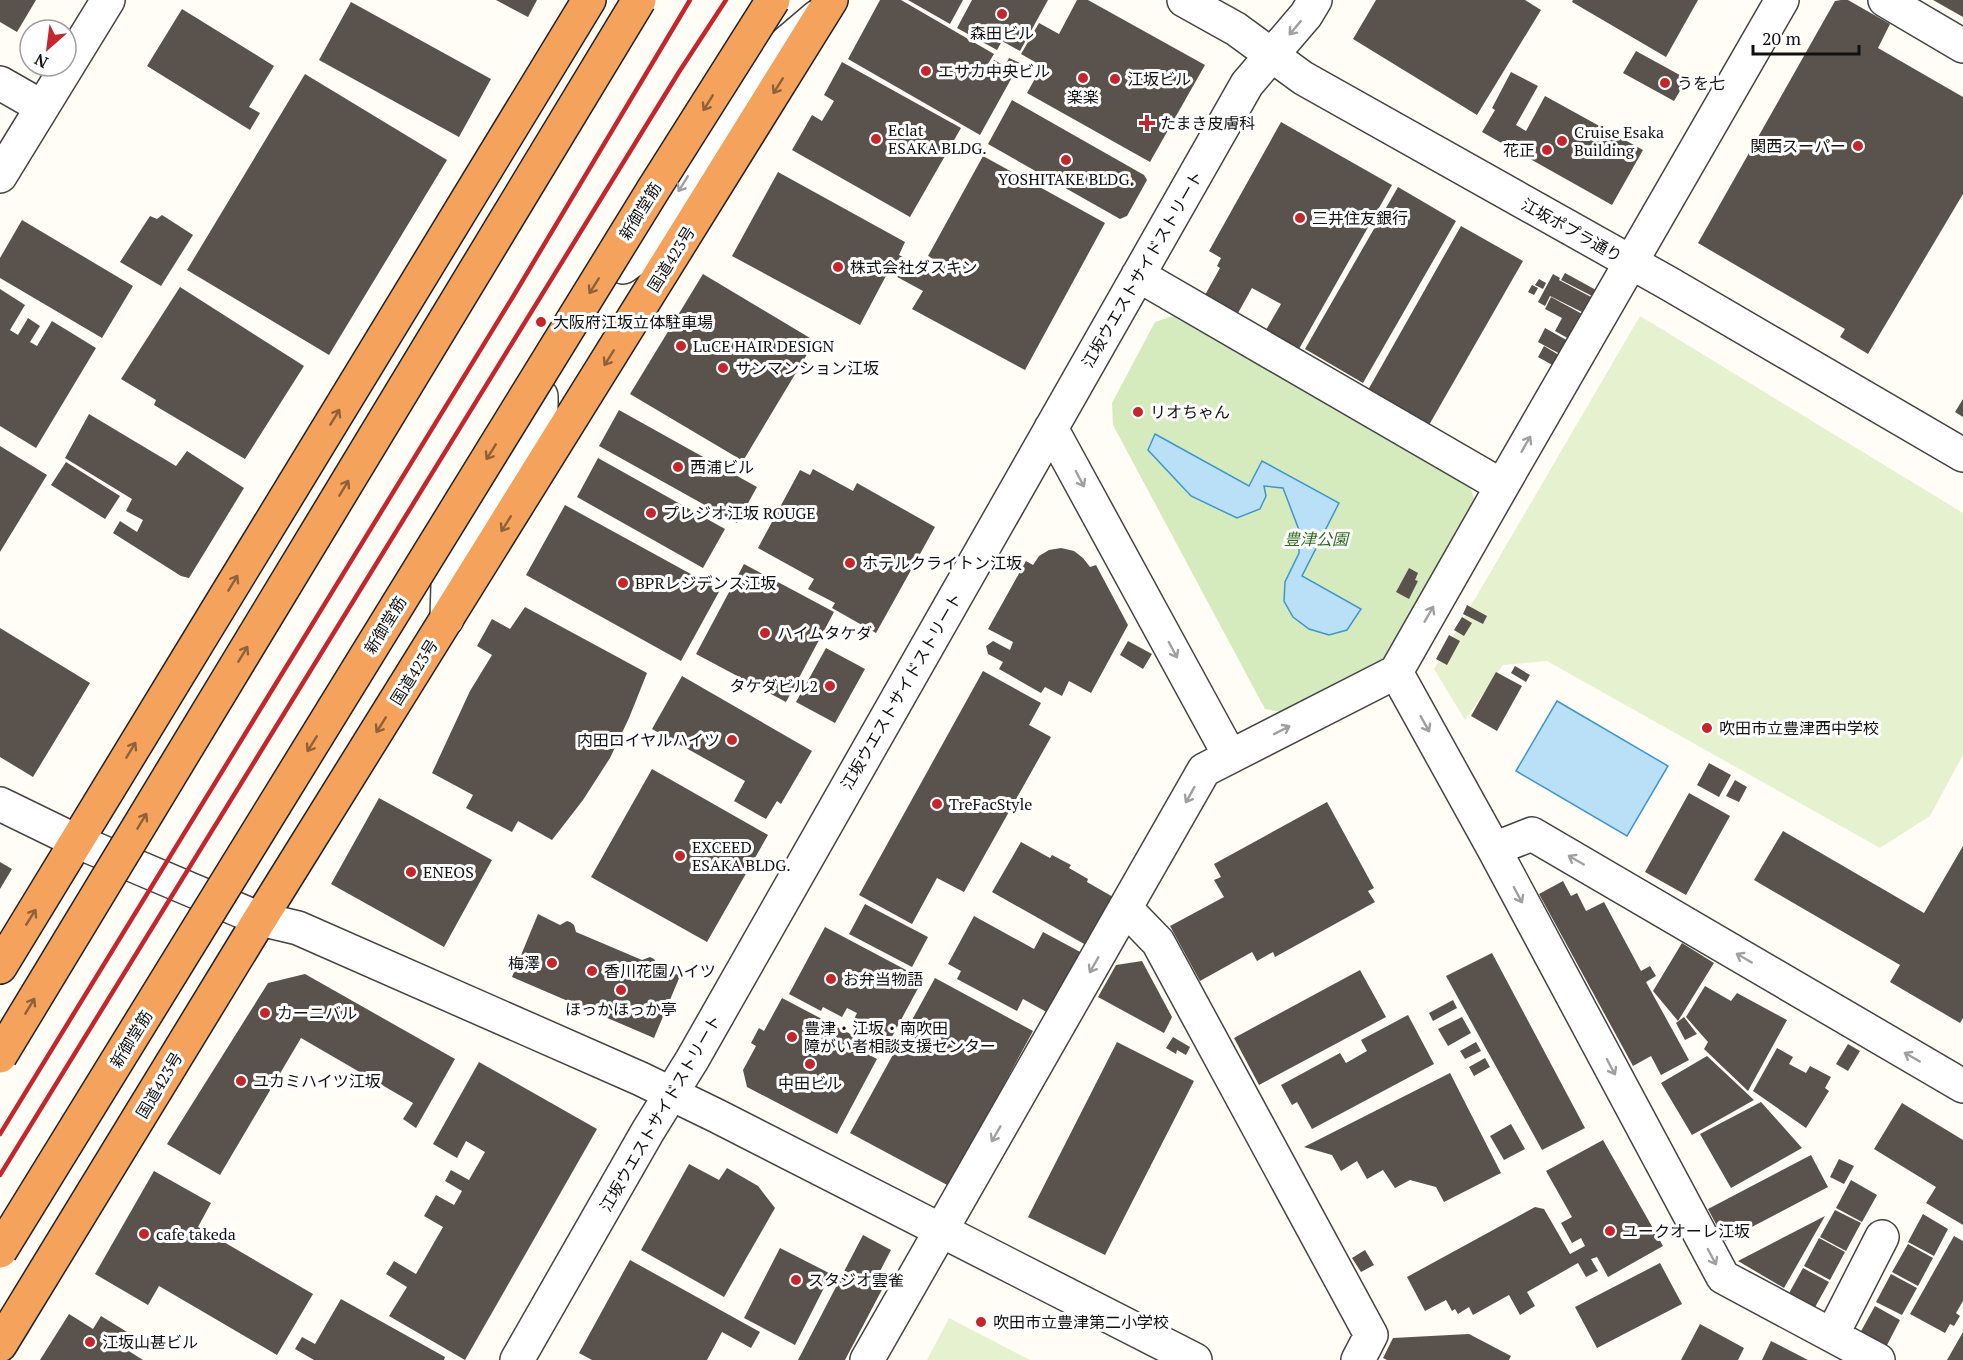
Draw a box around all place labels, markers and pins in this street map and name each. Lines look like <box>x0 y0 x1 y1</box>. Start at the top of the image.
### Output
marker: 森田ビル <box>995 7 1009 21</box>
place label: 森田ビル <box>970 22 1034 44</box>
place label: エサカ中央ビル <box>938 60 1050 82</box>
marker: エサカ中央ビル <box>919 64 933 78</box>
place label: 江坂ビル <box>1127 68 1191 90</box>
marker: 楽楽 <box>1076 71 1090 85</box>
marker: 江坂ビル <box>1108 72 1122 86</box>
place label: うを七 <box>1677 72 1725 94</box>
marker: うを七 <box>1658 76 1672 90</box>
place label: 楽楽 <box>1067 86 1099 108</box>
place label: たまき皮膚科 <box>1160 112 1256 134</box>
marker: たまき皮膚科 <box>1138 114 1156 132</box>
place label: Eclat ESAKA BLDG. <box>888 119 987 159</box>
place label: Cruise Esaka Building <box>1574 121 1664 161</box>
marker: Eclat ESAKA BLDG. <box>869 132 883 146</box>
marker: Cruise Esaka Building <box>1555 134 1569 148</box>
place label: 関西スーパー <box>1750 135 1846 157</box>
place label: 花正 <box>1503 139 1535 161</box>
marker: 関西スーパー <box>1851 139 1865 153</box>
marker: 花正 <box>1540 143 1554 157</box>
marker: YOSHITAKE BLDG. <box>1059 153 1073 167</box>
place label: YOSHITAKE BLDG. <box>998 168 1134 190</box>
place label: 三井住友銀行 <box>1312 207 1408 229</box>
marker: 三井住友銀行 <box>1293 211 1307 225</box>
place label: 株式会社ダスキン <box>850 256 978 278</box>
marker: 株式会社ダスキン <box>831 260 845 274</box>
place label: 大阪府江坂立体駐車場 <box>553 311 713 333</box>
marker: 大阪府江坂立体駐車場 <box>534 315 548 329</box>
place label: LuCE HAIR DESIGN <box>693 335 835 357</box>
marker: LuCE HAIR DESIGN <box>674 339 688 353</box>
place label: サンマンション江坂 <box>735 357 879 379</box>
marker: サンマンション江坂 <box>716 361 730 375</box>
place label: リオちゃん <box>1150 401 1230 423</box>
marker: リオちゃん <box>1131 405 1145 419</box>
place label: 西浦ビル <box>690 456 754 478</box>
marker: 西浦ビル <box>671 460 685 474</box>
place label: プレジオ江坂 ROUGE <box>663 502 816 524</box>
marker: プレジオ江坂 ROUGE <box>644 506 658 520</box>
place label: ホテルクライトン江坂 <box>862 552 1022 574</box>
marker: ホテルクライトン江坂 <box>843 556 857 570</box>
place label: BPRレジデンス江坂 <box>635 572 776 594</box>
marker: BPRレジデンス江坂 <box>616 576 630 590</box>
place label: ハイムタケダ <box>777 622 872 644</box>
marker: ハイムタケダ <box>758 626 772 640</box>
place label: タケダビル2 <box>729 675 818 697</box>
marker: タケダビル2 <box>823 679 837 693</box>
place label: 吹田市立豊津西中学校 <box>1719 717 1879 739</box>
marker: 吹田市立豊津西中学校 <box>1700 721 1714 735</box>
place label: 内田ロイヤルハイツ <box>577 729 720 751</box>
marker: 内田ロイヤルハイツ <box>725 733 739 747</box>
place label: TreFacStyle <box>949 793 1032 815</box>
marker: TreFacStyle <box>930 797 944 811</box>
place label: EXCEED ESAKA BLDG. <box>692 836 791 876</box>
marker: EXCEED ESAKA BLDG. <box>673 849 687 863</box>
place label: ENEOS <box>423 861 474 883</box>
marker: ENEOS <box>404 865 418 879</box>
place label: 梅澤 <box>508 952 540 974</box>
marker: 梅澤 <box>545 956 559 970</box>
place label: 香川花園ハイツ <box>604 960 716 982</box>
marker: 香川花園ハイツ <box>585 964 599 978</box>
place label: お弁当物語 <box>843 968 923 990</box>
marker: お弁当物語 <box>824 972 838 986</box>
marker: ほっかほっか亭 <box>614 983 628 997</box>
place label: ほっかほっか亭 <box>565 998 677 1020</box>
place label: カーニバル <box>277 1002 357 1024</box>
marker: カーニバル <box>258 1006 272 1020</box>
place label: 豊津・江坂・南吹田 障がい者相談支援センター <box>804 1017 996 1057</box>
marker: 豊津・江坂・南吹田 障がい者相談支援センター <box>785 1030 799 1044</box>
marker: 中田ビル <box>803 1057 817 1071</box>
place label: ユカミハイツ江坂 <box>253 1070 381 1092</box>
place label: 中田ビル <box>778 1072 842 1094</box>
marker: ユカミハイツ江坂 <box>234 1074 248 1088</box>
place label: ユークオーレ江坂 <box>1622 1220 1750 1242</box>
place label: cafe takeda <box>156 1223 236 1245</box>
marker: ユークオーレ江坂 <box>1603 1224 1617 1238</box>
marker: cafe takeda <box>137 1227 151 1241</box>
place label: スタジオ雲雀 <box>808 1269 904 1291</box>
marker: スタジオ雲雀 <box>789 1273 803 1287</box>
place label: 吹田市立豊津第二小学校 <box>993 1311 1169 1333</box>
marker: 吹田市立豊津第二小学校 <box>974 1315 988 1329</box>
place label: 江坂山甚ビル <box>102 1331 198 1353</box>
marker: 江坂山甚ビル <box>83 1335 97 1349</box>

